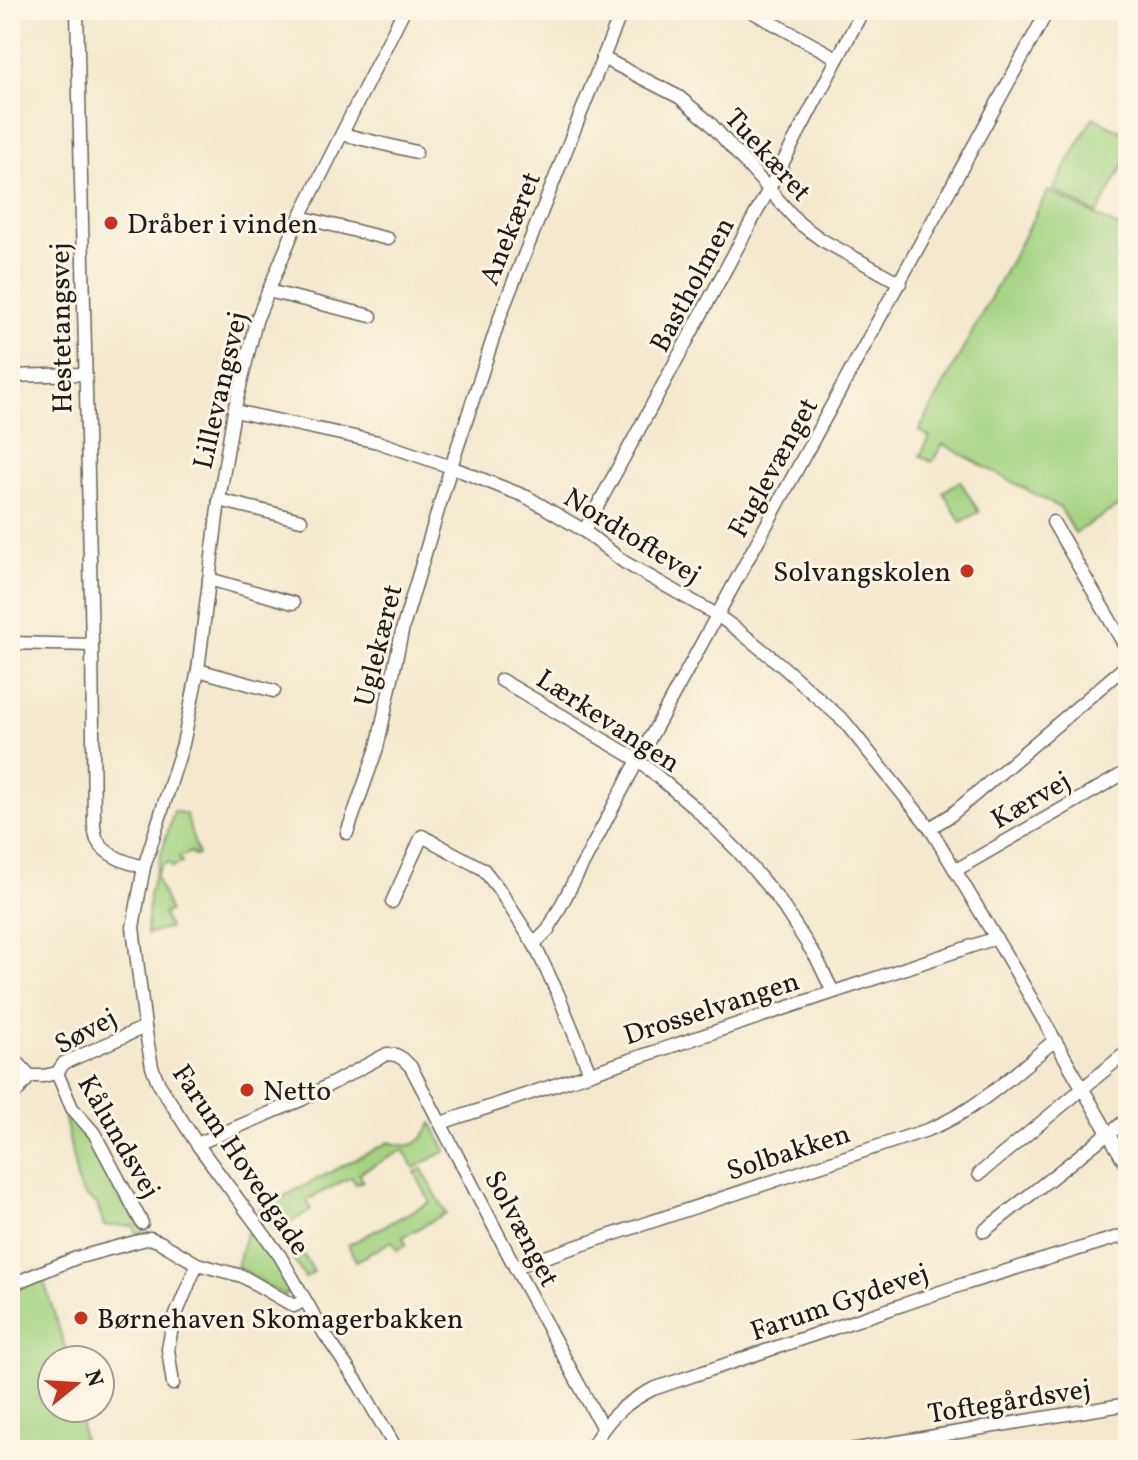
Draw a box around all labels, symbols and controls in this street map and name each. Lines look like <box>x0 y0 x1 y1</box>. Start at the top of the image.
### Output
street label: Tuekæret <box>715 100 820 211</box>
street label: Anekæret <box>471 166 552 292</box>
place label: Dråber i vinden <box>127 206 318 245</box>
street label: Bastholmen <box>641 211 745 360</box>
marker: Dråber i vinden <box>102 214 120 232</box>
street label: Hestetangsvej <box>42 242 83 414</box>
street label: Lillevangsvej <box>184 308 259 473</box>
street label: Fuglevænget <box>720 391 829 545</box>
street label: Nordtoftevej <box>555 479 708 595</box>
place label: Solvangskolen <box>773 554 951 593</box>
marker: Solvangskolen <box>958 562 976 580</box>
street label: Uglekæret <box>345 580 413 711</box>
street label: Lærkevangen <box>528 661 687 783</box>
street label: Kærvej <box>984 763 1078 840</box>
street label: Drosselvangen <box>619 963 805 1056</box>
street label: Søvej <box>48 1000 124 1065</box>
street label: Farum Hovedgade <box>161 1057 318 1264</box>
street label: Kålundsvej <box>67 1068 169 1206</box>
place label: Netto <box>263 1073 331 1112</box>
marker: Netto <box>238 1081 256 1099</box>
street label: Solbakken <box>722 1115 856 1192</box>
street label: Solvænget <box>474 1164 568 1294</box>
street label: Farum Gydevej <box>746 1255 934 1352</box>
place label: Børnehaven Skomagerbakken <box>97 1301 464 1340</box>
marker: Børnehaven Skomagerbakken <box>72 1309 90 1327</box>
north arrow <box>36 1344 116 1424</box>
text: N <box>75 1366 110 1391</box>
street label: Toftegårdsvej <box>925 1370 1094 1435</box>

